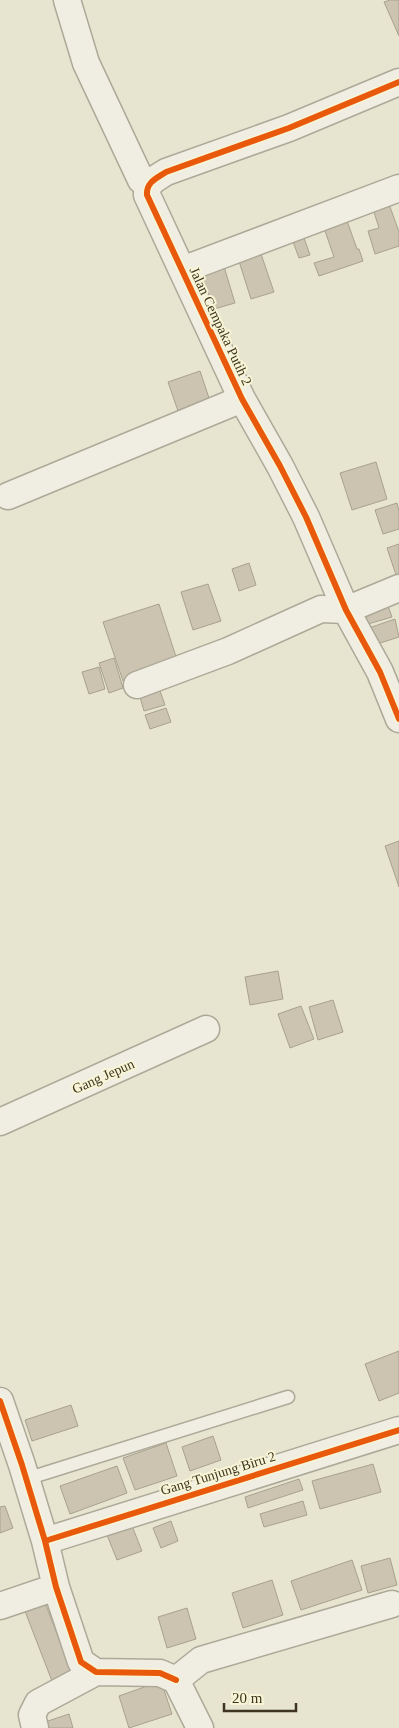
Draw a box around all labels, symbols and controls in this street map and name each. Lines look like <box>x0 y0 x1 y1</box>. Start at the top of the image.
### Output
street label: Jalan Cempaka Putih 2 <box>187 265 255 388</box>
street label: Gang Jepun <box>70 1056 137 1097</box>
street label: Gang Tunjung Biru 2 <box>159 1449 277 1498</box>
scale bar <box>224 1680 296 1712</box>
text: 20 m <box>232 1690 263 1706</box>

